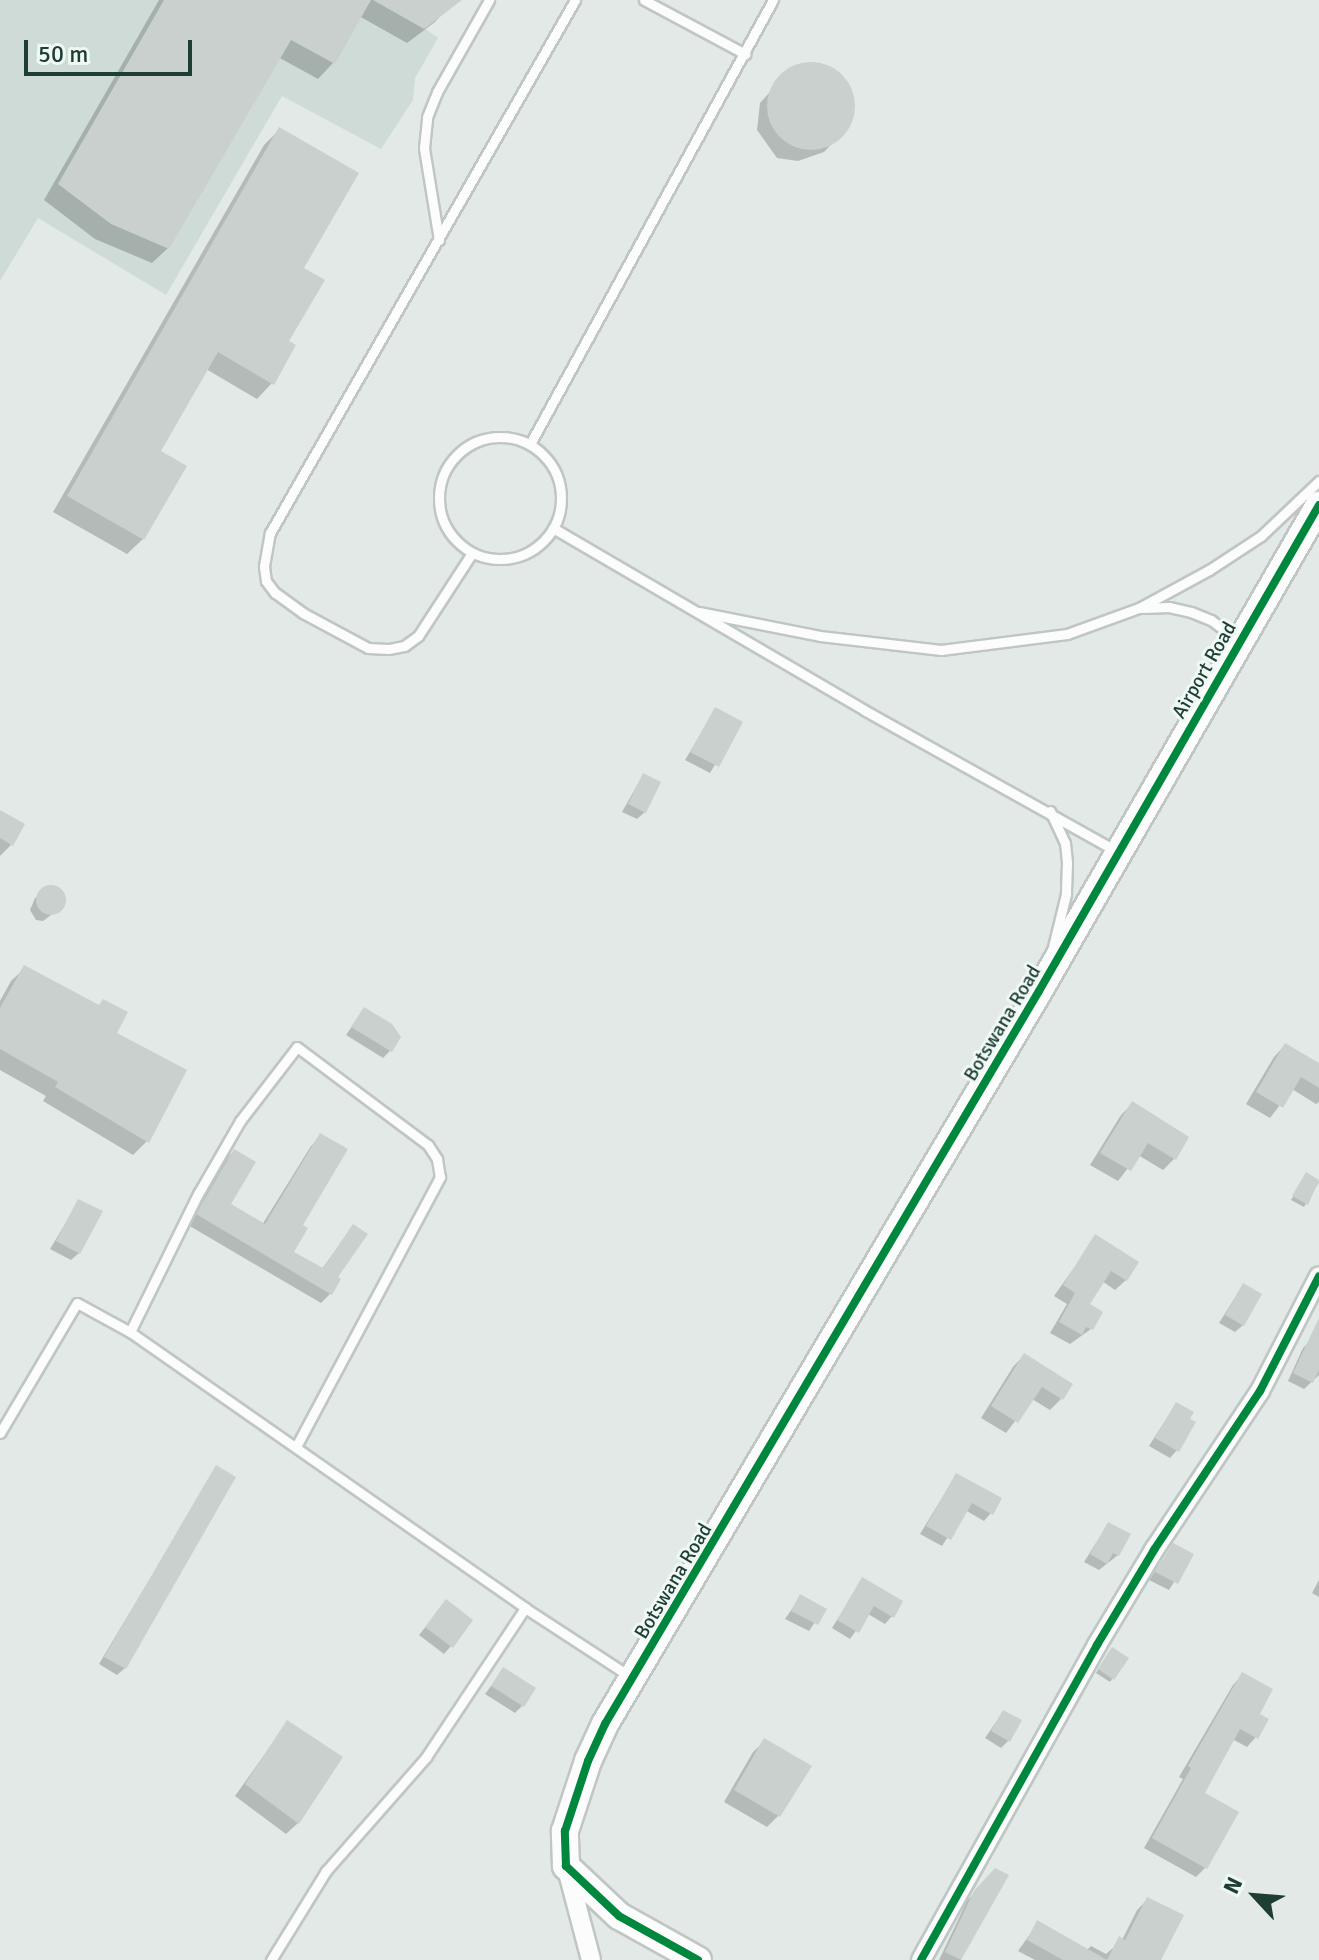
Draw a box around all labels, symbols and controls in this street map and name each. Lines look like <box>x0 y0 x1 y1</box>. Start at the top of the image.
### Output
scale bar <box>28 24 196 74</box>
text: 50 m <box>38 39 88 69</box>
street label: Airport Road <box>1167 617 1241 723</box>
street label: Botswana Road <box>958 961 1046 1085</box>
street label: Botswana Road <box>629 1519 717 1643</box>
north arrow <box>1215 1856 1295 1936</box>
text: N <box>1217 1872 1248 1898</box>

